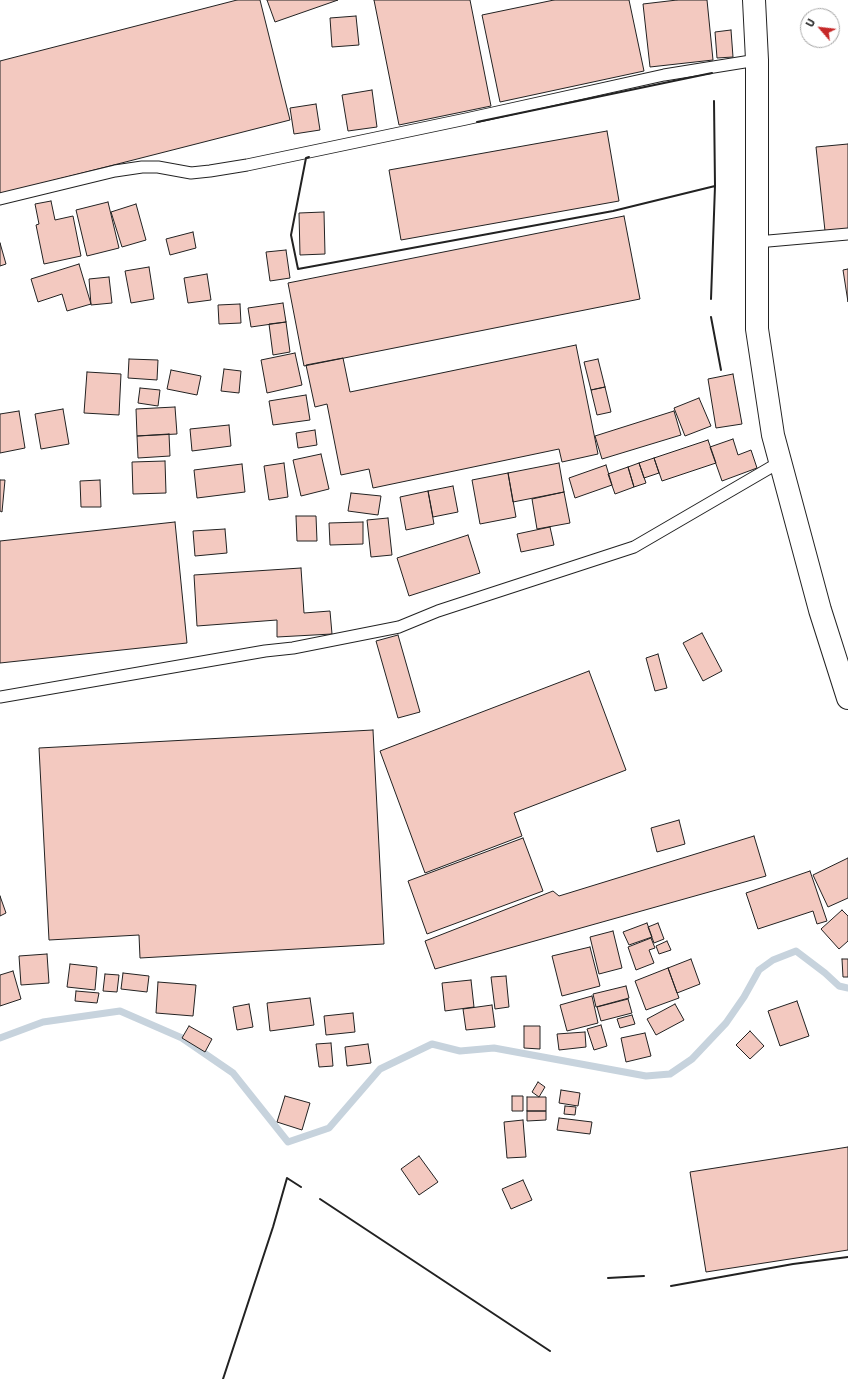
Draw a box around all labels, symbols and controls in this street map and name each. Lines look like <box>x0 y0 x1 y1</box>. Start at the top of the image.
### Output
north arrow <box>800 8 840 48</box>
text: U <box>802 16 818 30</box>

